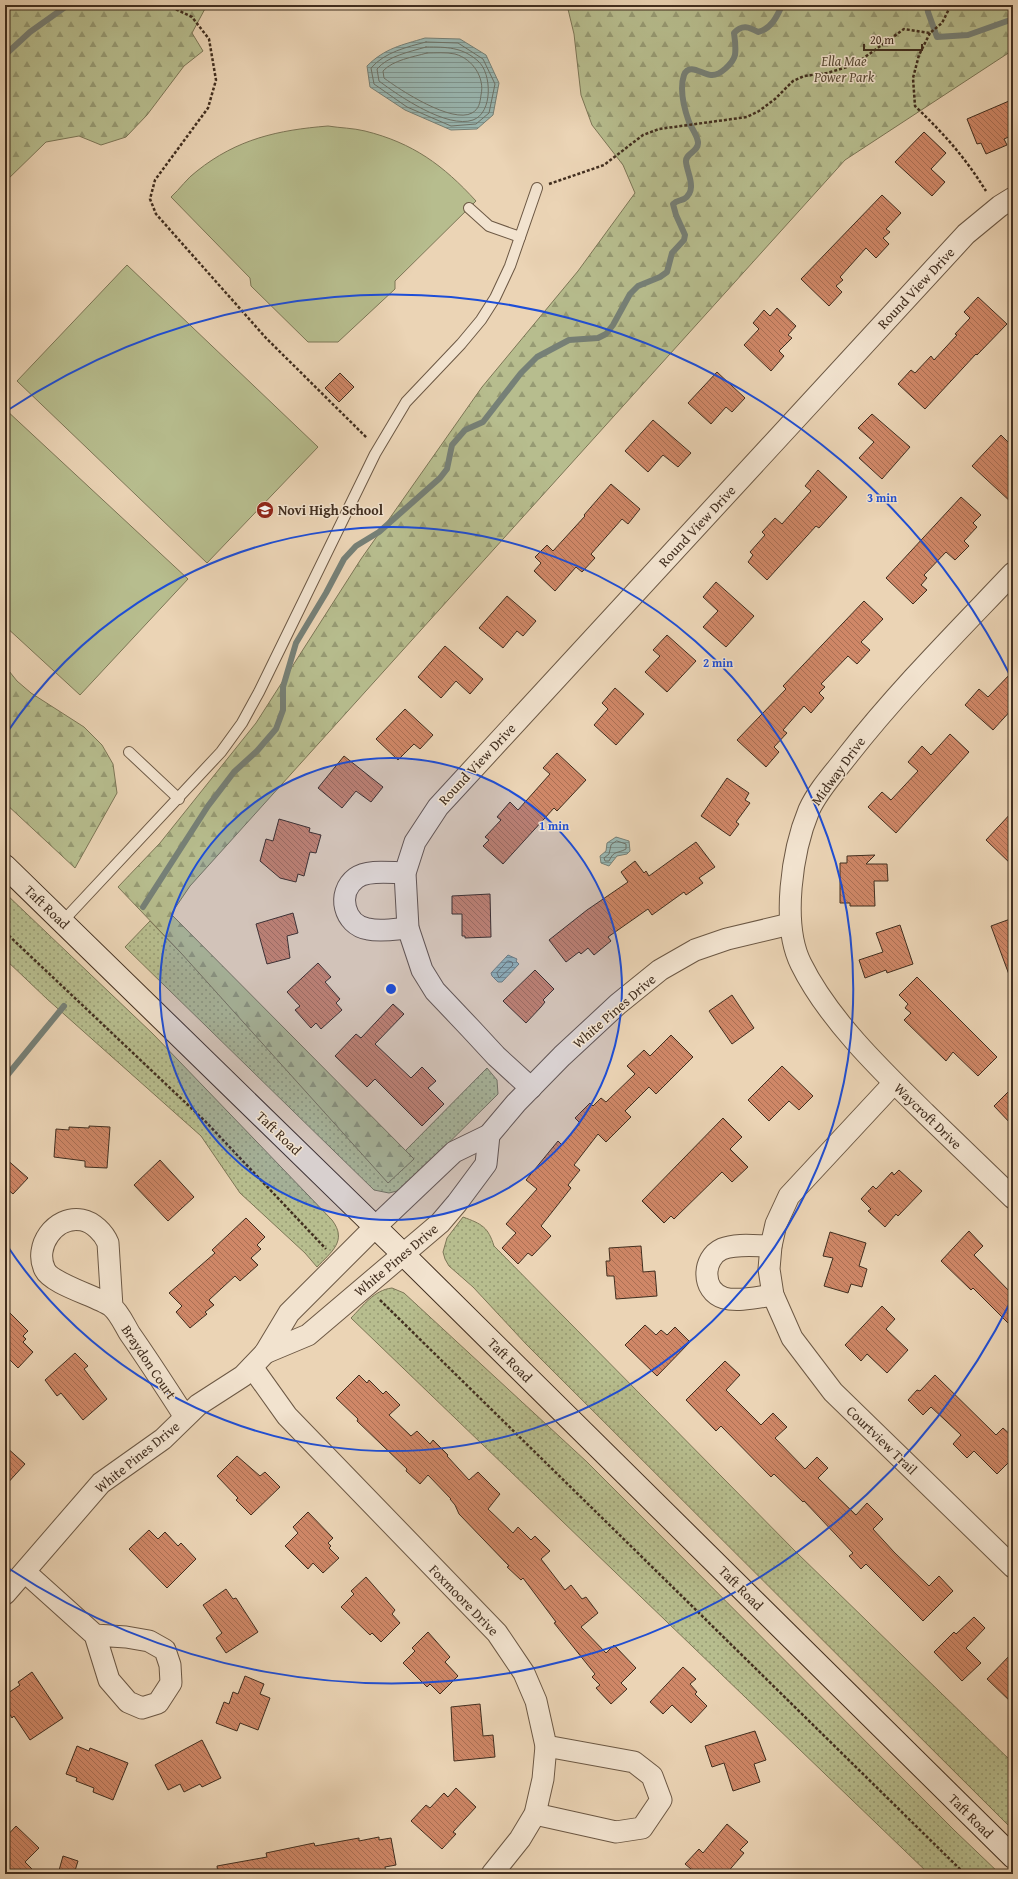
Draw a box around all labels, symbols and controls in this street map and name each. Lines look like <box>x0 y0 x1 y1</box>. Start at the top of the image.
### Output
scale bar <box>864 26 922 52</box>
text: 20 m <box>870 31 894 48</box>
park label: Ella Mae Power Park <box>813 51 875 87</box>
street label: Round View Drive <box>873 242 960 333</box>
street label: Round View Drive <box>654 480 741 571</box>
text: 3 min <box>867 489 897 506</box>
school or university icon: Novi High School <box>255 500 275 520</box>
place label: Novi High School <box>278 500 384 520</box>
text: 2 min <box>703 654 733 671</box>
street label: Round View Drive <box>434 718 521 809</box>
street label: Midway Drive <box>806 732 870 810</box>
text: 1 min <box>539 817 569 834</box>
street label: Taft Road <box>20 880 74 934</box>
street label: White Pines Drive <box>568 969 660 1053</box>
centre of rings <box>384 982 398 996</box>
street label: Waycroft Drive <box>889 1078 967 1154</box>
street label: Taft Road <box>252 1106 306 1160</box>
street label: White Pines Drive <box>350 1219 443 1301</box>
street label: Braydon Court <box>117 1321 181 1403</box>
street label: Taft Road <box>483 1333 537 1387</box>
street label: Courtview Trail <box>842 1401 922 1479</box>
street label: White Pines Drive <box>90 1416 184 1498</box>
street label: Foxmoore Drive <box>425 1560 504 1641</box>
street label: Taft Road <box>714 1561 768 1615</box>
street label: Taft Road <box>944 1789 998 1843</box>

